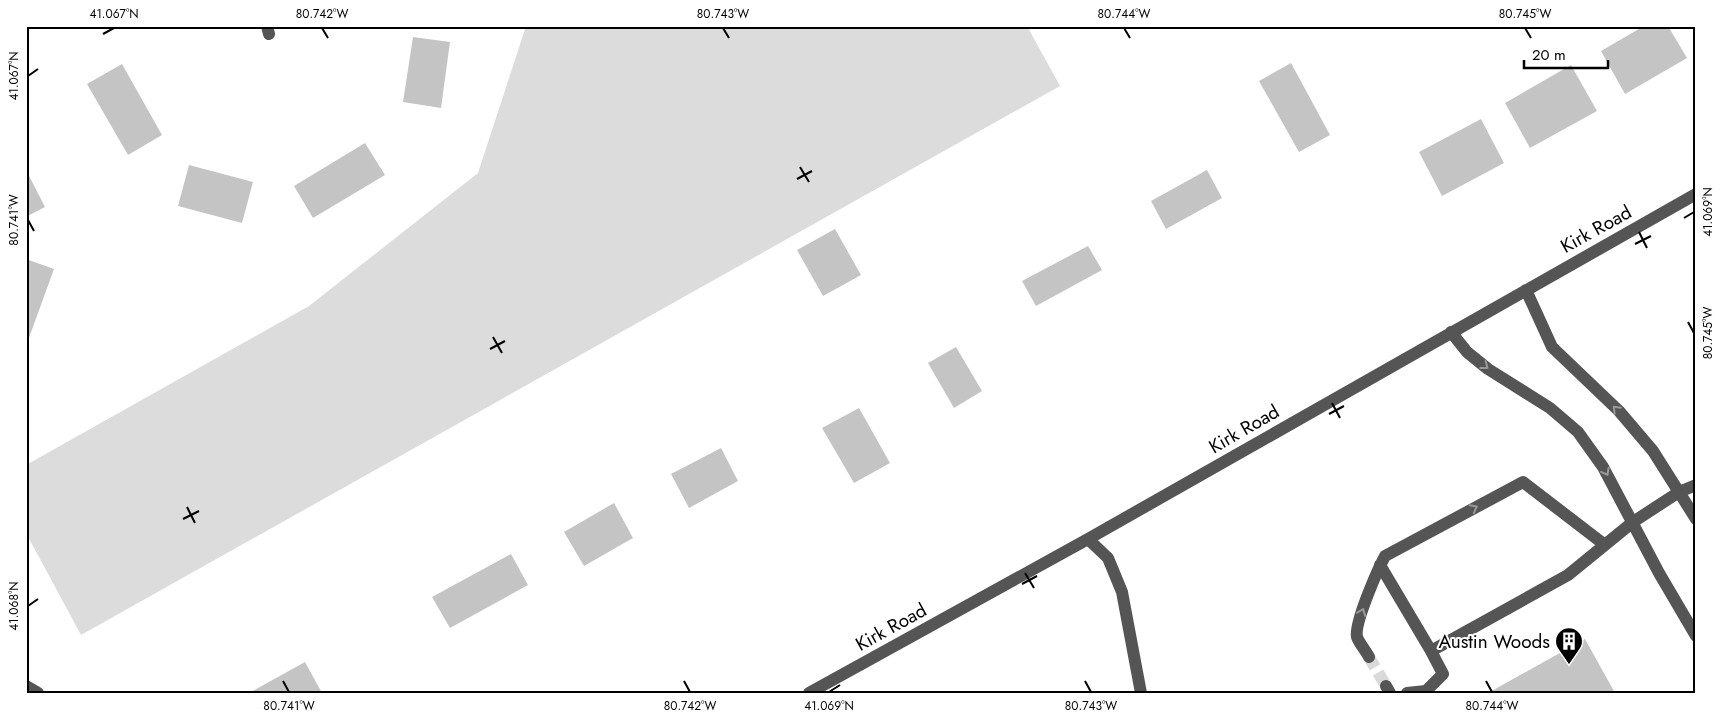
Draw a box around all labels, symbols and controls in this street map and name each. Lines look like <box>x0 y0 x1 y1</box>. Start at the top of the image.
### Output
text: 41.067°N <box>89 5 139 23</box>
text: 80.742°W <box>296 5 348 23</box>
text: 80.743°W <box>697 5 749 23</box>
text: 80.744°W <box>1098 5 1151 23</box>
text: 80.745°W <box>1499 5 1551 23</box>
scale bar <box>1524 38 1608 70</box>
text: 20 m <box>1532 44 1566 66</box>
text: 41.067°N <box>5 51 23 101</box>
text: 41.069°N <box>1699 187 1717 237</box>
text: 80.741°W <box>5 194 23 246</box>
street label: Kirk Road <box>1556 198 1636 260</box>
text: 80.745°W <box>1699 307 1717 359</box>
one-way arrow <box>1479 360 1489 369</box>
street label: Kirk Road <box>1204 398 1284 460</box>
one-way arrow <box>1613 405 1622 414</box>
one-way arrow <box>1600 467 1610 476</box>
one-way arrow <box>1469 504 1478 514</box>
text: 41.068°N <box>5 581 23 631</box>
street label: Kirk Road <box>851 596 931 658</box>
one-way arrow <box>1355 608 1366 617</box>
building icon: Austin Woods <box>1554 626 1584 665</box>
place label: Austin Woods <box>1439 628 1550 655</box>
text: 80.741°W <box>263 697 315 715</box>
text: 80.742°W <box>664 697 716 715</box>
text: 41.069°N <box>804 697 854 715</box>
text: 80.743°W <box>1065 697 1117 715</box>
text: 80.744°W <box>1466 697 1519 715</box>

